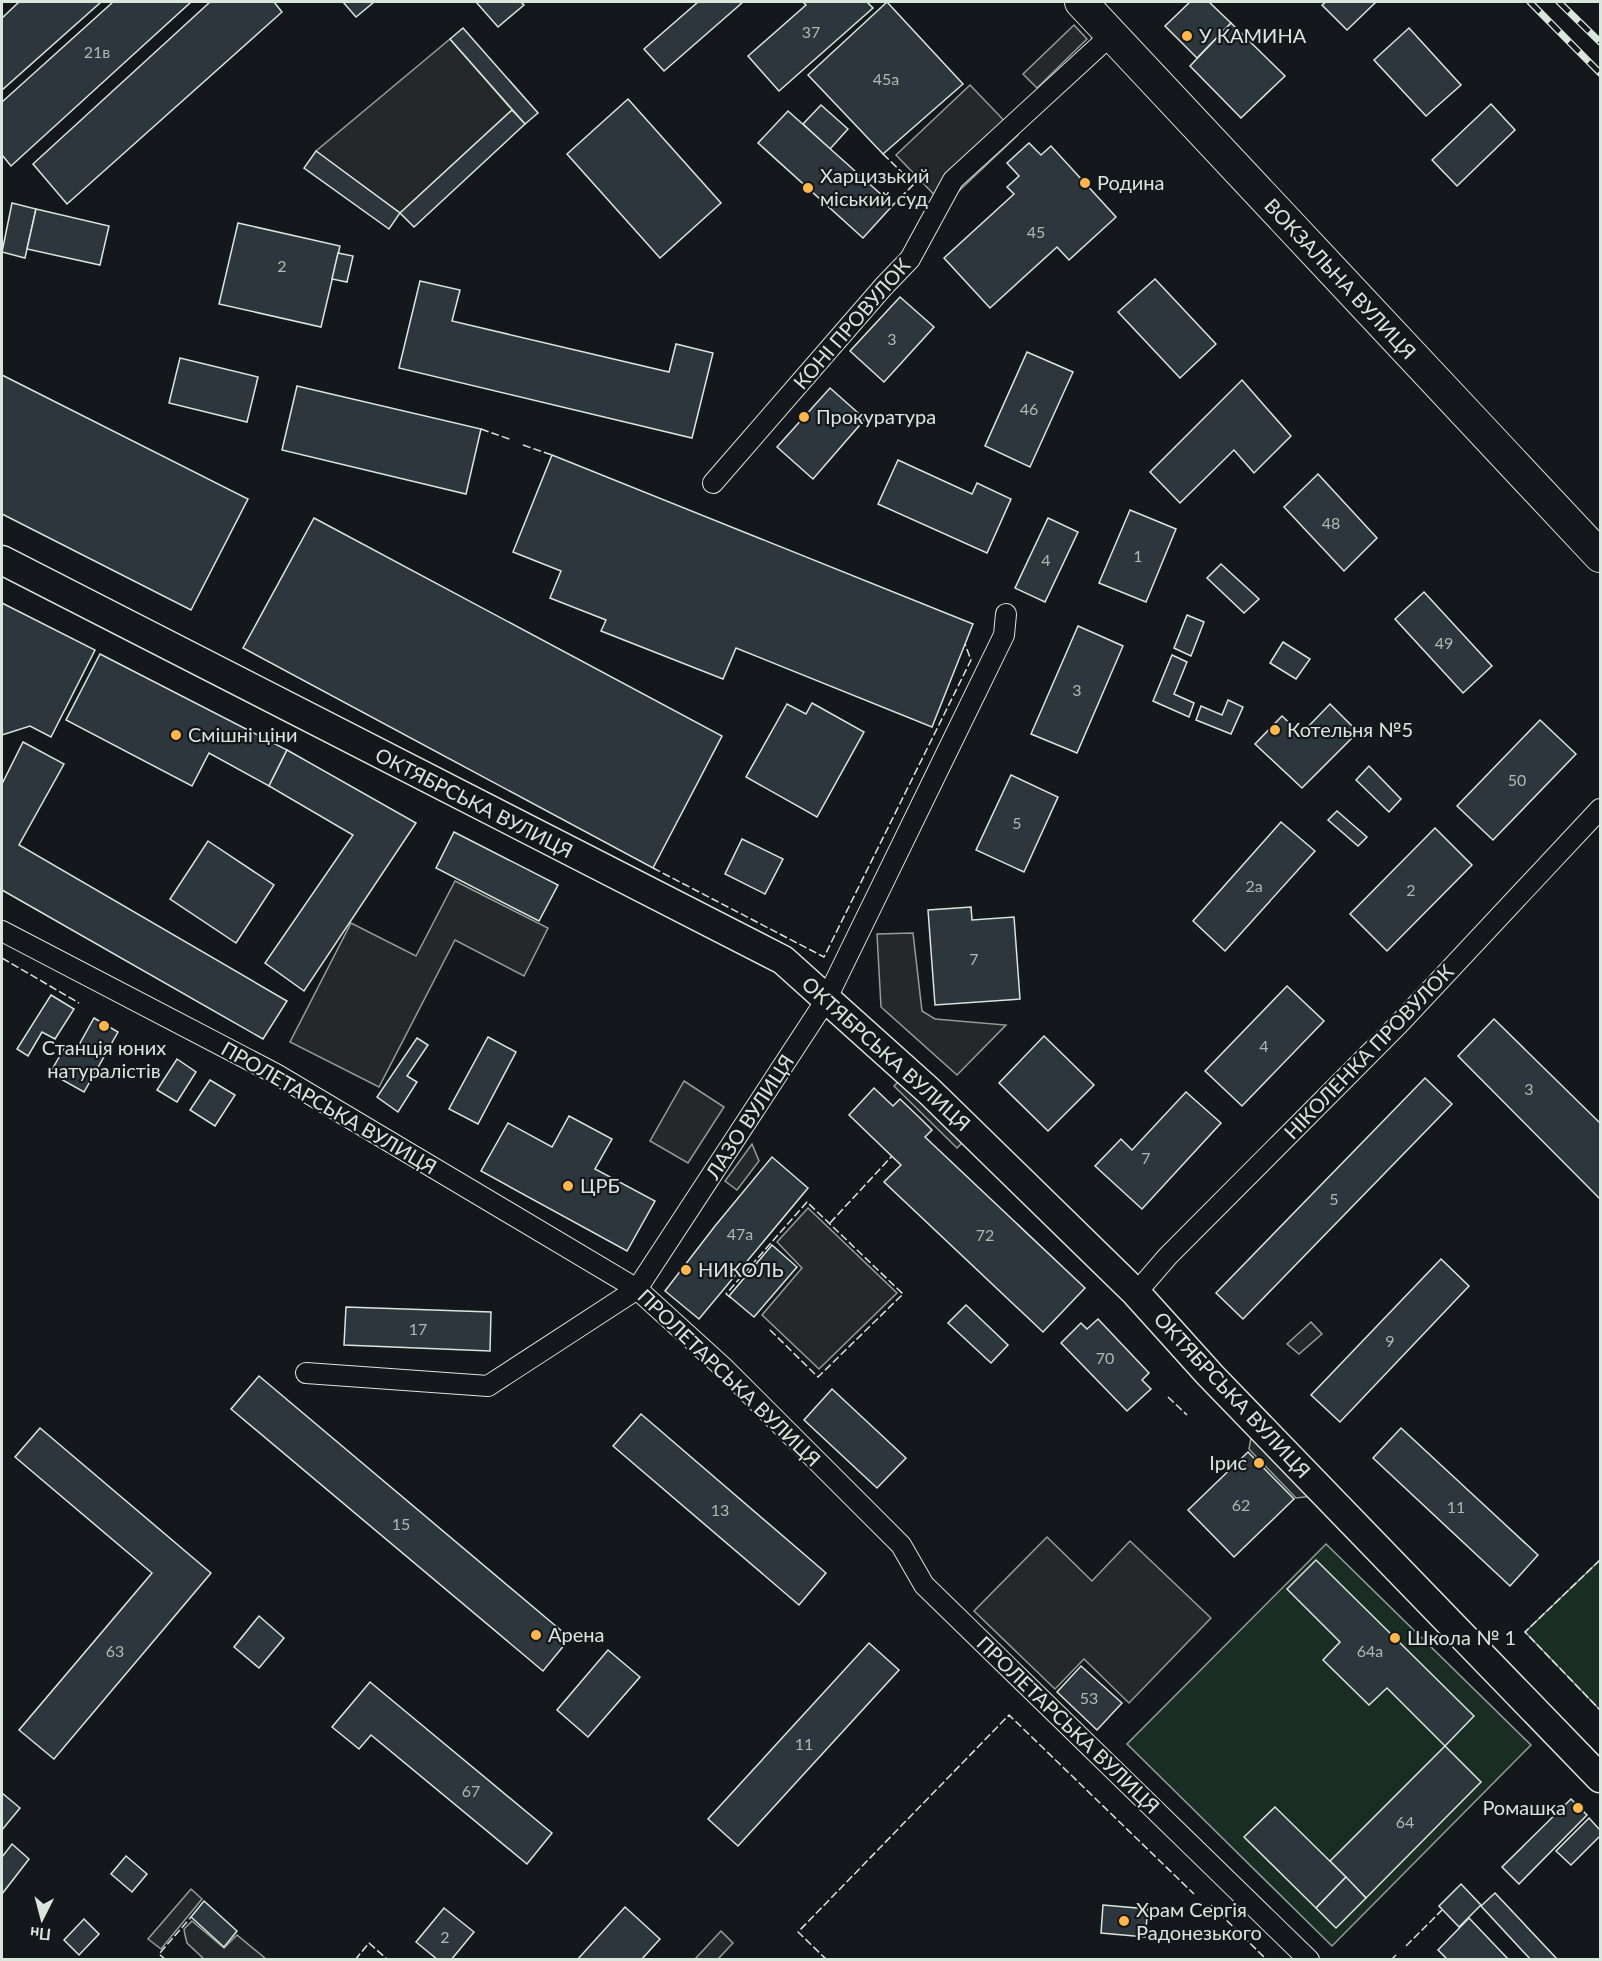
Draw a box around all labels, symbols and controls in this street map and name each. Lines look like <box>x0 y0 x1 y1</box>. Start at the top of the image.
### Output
house number: 37 <box>802 22 820 41</box>
place label: У КАМИНА <box>1199 23 1307 47</box>
marker: У КАМИНА <box>1180 29 1194 43</box>
house number: 21в <box>84 42 110 61</box>
house number: 45а <box>873 69 899 88</box>
place label: Харцизький міський суд <box>820 163 930 210</box>
place label: Родина <box>1097 170 1165 194</box>
marker: Родина <box>1078 176 1092 190</box>
marker: Харцизький міський суд <box>801 181 815 195</box>
street label: ВОКЗАЛЬНА ВУЛИЦЯ <box>1260 193 1421 364</box>
house number: 45 <box>1027 222 1045 241</box>
street label: КОНІ ПРОВУЛОК <box>788 253 915 394</box>
house number: 2 <box>277 256 287 275</box>
house number: 3 <box>887 329 897 348</box>
house number: 46 <box>1020 399 1038 418</box>
place label: Прокуратура <box>816 404 936 428</box>
marker: Прокуратура <box>797 410 811 424</box>
house number: 48 <box>1322 513 1340 532</box>
house number: 1 <box>1133 546 1143 565</box>
house number: 4 <box>1041 550 1051 569</box>
house number: 49 <box>1435 633 1453 652</box>
house number: 3 <box>1072 680 1082 699</box>
place label: Котельня №5 <box>1287 717 1413 741</box>
place label: Смішні ціни <box>188 722 298 746</box>
marker: Котельня №5 <box>1268 723 1282 737</box>
marker: Смішні ціни <box>169 728 183 742</box>
street label: ОКТЯБРСЬКА ВУЛИЦЯ <box>372 742 577 862</box>
house number: 50 <box>1508 770 1526 789</box>
house number: 5 <box>1012 813 1022 832</box>
house number: 2а <box>1245 876 1263 895</box>
house number: 2 <box>1406 880 1416 899</box>
house number: 7 <box>969 949 979 968</box>
street label: НІКОЛЕНКА ПРОВУЛОК <box>1279 959 1458 1144</box>
street label: ОКТЯБРСЬКА ВУЛИЦЯ <box>797 971 976 1135</box>
marker: Станція юних натуралістів <box>97 1019 111 1033</box>
place label: Станція юних натуралістів <box>42 1035 166 1082</box>
street label: ПРОЛЕТАРСЬКА ВУЛИЦЯ <box>218 1036 441 1179</box>
house number: 4 <box>1259 1036 1269 1055</box>
street label: ЛАЗО ВУЛИЦЯ <box>700 1050 798 1184</box>
house number: 3 <box>1524 1079 1534 1098</box>
house number: 7 <box>1141 1148 1151 1167</box>
place label: ЦРБ <box>580 1173 620 1197</box>
marker: ЦРБ <box>561 1179 575 1193</box>
house number: 5 <box>1329 1189 1339 1208</box>
house number: 47а <box>727 1224 753 1243</box>
house number: 72 <box>976 1225 994 1244</box>
place label: НИКОЛЬ <box>698 1257 784 1281</box>
marker: НИКОЛЬ <box>679 1263 693 1277</box>
street label: ПРОЛЕТАРСЬКА ВУЛИЦЯ <box>633 1284 826 1471</box>
street label: ОКТЯБРСЬКА ВУЛИЦЯ <box>1149 1306 1316 1482</box>
house number: 17 <box>409 1319 427 1338</box>
house number: 9 <box>1385 1331 1395 1350</box>
house number: 70 <box>1096 1348 1114 1367</box>
place label: Ірис <box>1209 1450 1247 1474</box>
marker: Ірис <box>1252 1456 1266 1470</box>
house number: 62 <box>1232 1495 1250 1514</box>
house number: 11 <box>1447 1497 1465 1516</box>
house number: 13 <box>711 1500 729 1519</box>
house number: 15 <box>392 1514 410 1533</box>
place label: Арена <box>548 1622 604 1646</box>
place label: Школа № 1 <box>1407 1625 1516 1649</box>
marker: Арена <box>529 1628 543 1642</box>
street label: ПРОЛЕТАРСЬКА ВУЛИЦЯ <box>972 1631 1165 1818</box>
marker: Школа № 1 <box>1388 1631 1402 1645</box>
house number: 63 <box>106 1641 124 1660</box>
house number: 64а <box>1357 1641 1383 1660</box>
house number: 53 <box>1080 1688 1098 1707</box>
house number: 11 <box>795 1734 813 1753</box>
house number: 67 <box>462 1781 480 1800</box>
place label: Ромашка <box>1482 1795 1566 1819</box>
marker: Ромашка <box>1571 1801 1585 1815</box>
house number: 64 <box>1396 1812 1414 1831</box>
north arrow <box>12 1889 72 1949</box>
place label: Храм Сергія Радонезького <box>1136 1897 1262 1944</box>
marker: Храм Сергія Радонезького <box>1117 1914 1131 1928</box>
text: Пн <box>29 1924 52 1945</box>
house number: 2 <box>440 1927 450 1946</box>

